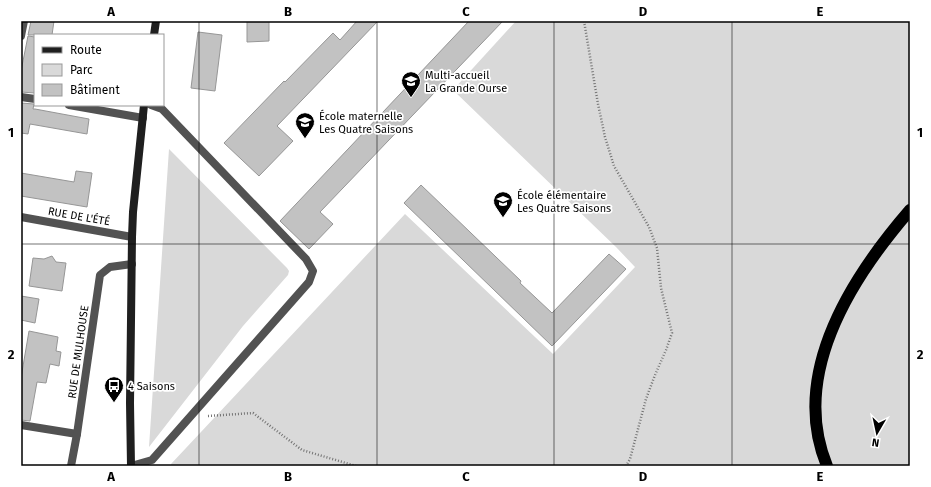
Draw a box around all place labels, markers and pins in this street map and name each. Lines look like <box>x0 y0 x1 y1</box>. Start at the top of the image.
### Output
place label: Multi-accueil La Grande Ourse <box>425 69 507 95</box>
school or university icon: Multi-accueil La Grande Ourse <box>400 70 422 98</box>
place label: École maternelle Les Quatre Saisons <box>319 109 413 136</box>
school or university icon: École maternelle Les Quatre Saisons <box>294 111 316 139</box>
place label: École élémentaire Les Quatre Saisons <box>517 188 611 215</box>
school or university icon: École élémentaire Les Quatre Saisons <box>492 190 514 218</box>
bus stop icon: 4 Saisons <box>103 375 125 403</box>
place label: 4 Saisons <box>128 380 175 393</box>

